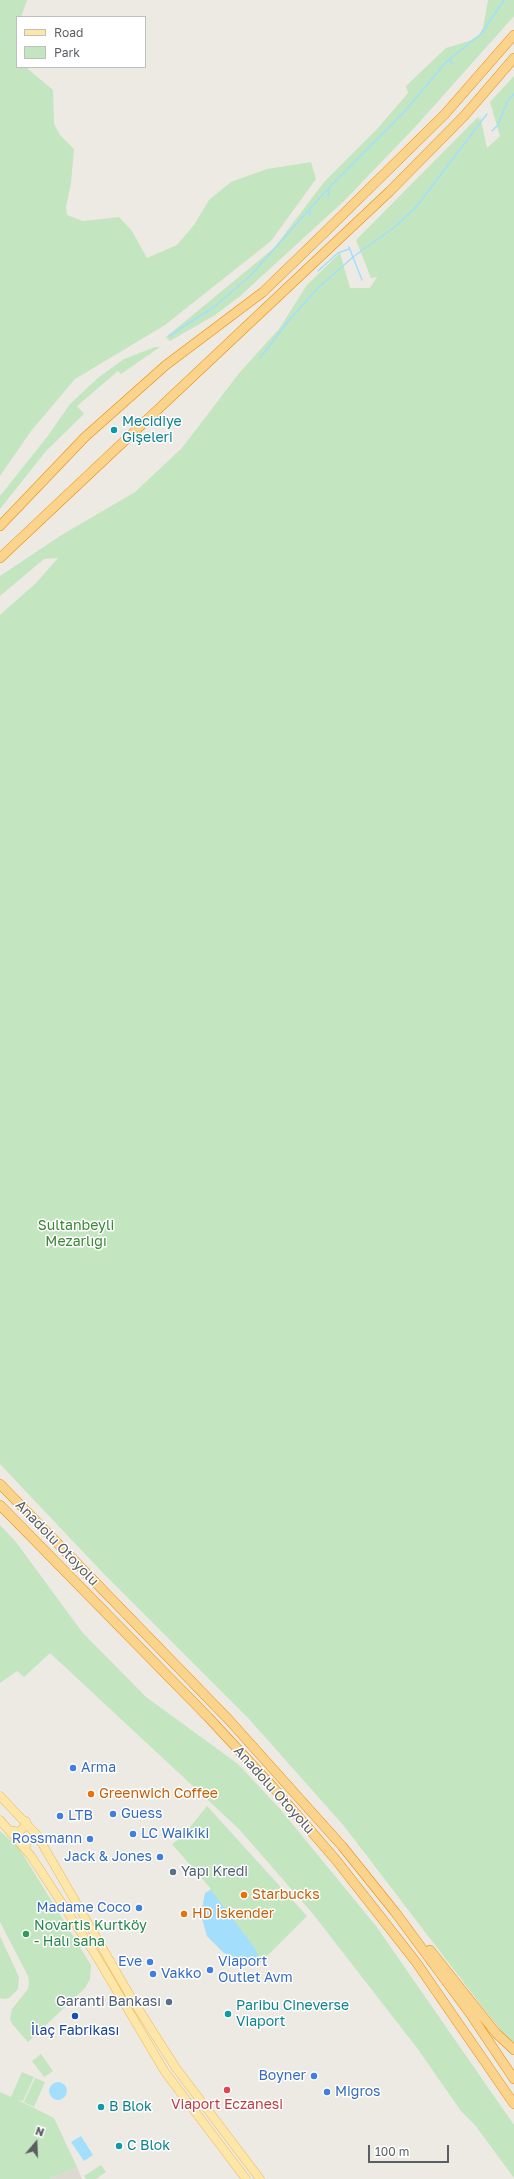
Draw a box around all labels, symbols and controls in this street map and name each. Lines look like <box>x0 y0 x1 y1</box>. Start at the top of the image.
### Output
legend <box>16 16 146 68</box>
text: Road <box>54 25 83 40</box>
text: Park <box>54 45 80 60</box>
place label: Mecidiye Gişeleri <box>122 414 182 446</box>
marker: Mecidiye Gişeleri <box>109 425 119 435</box>
park label: Sultanbeyli Mezarlığı <box>38 1218 114 1250</box>
street label: Anadolu Otoyolu <box>12 1497 102 1589</box>
street label: Anadolu Otoyolu <box>230 1743 318 1837</box>
place label: Arma <box>81 1760 116 1776</box>
marker: Arma <box>68 1763 78 1773</box>
place label: Greenwich Coffee <box>99 1786 218 1802</box>
marker: Greenwich Coffee <box>86 1789 96 1799</box>
place label: Guess <box>121 1806 162 1822</box>
place label: LTB <box>68 1808 93 1824</box>
marker: Guess <box>108 1809 118 1819</box>
marker: LTB <box>55 1811 65 1821</box>
place label: LC Waikiki <box>141 1826 209 1842</box>
marker: LC Waikiki <box>128 1829 138 1839</box>
place label: Rossmann <box>12 1831 82 1847</box>
marker: Rossmann <box>85 1834 95 1844</box>
place label: Jack & Jones <box>64 1849 152 1865</box>
marker: Jack & Jones <box>155 1852 165 1862</box>
place label: Yapı Kredi <box>181 1864 248 1880</box>
marker: Yapı Kredi <box>168 1867 178 1877</box>
place label: Starbucks <box>252 1887 320 1903</box>
marker: Starbucks <box>239 1890 249 1900</box>
place label: Madame Coco <box>37 1900 131 1916</box>
marker: Madame Coco <box>134 1903 144 1913</box>
place label: HD İskender <box>192 1906 274 1922</box>
marker: HD İskender <box>179 1909 189 1919</box>
place label: Novartis Kurtköy - Halı saha <box>34 1918 147 1950</box>
marker: Novartis Kurtköy - Halı saha <box>21 1929 31 1939</box>
place label: Eve <box>118 1954 142 1970</box>
place label: Viaport Outlet Avm <box>218 1954 293 1986</box>
marker: Eve <box>145 1957 155 1967</box>
marker: Viaport Outlet Avm <box>205 1965 215 1975</box>
place label: Vakko <box>161 1966 201 1982</box>
marker: Vakko <box>148 1969 158 1979</box>
place label: Garanti Bankası <box>56 1994 161 2010</box>
marker: Garanti Bankası <box>164 1997 174 2007</box>
place label: Paribu Cineverse Viaport <box>236 1998 349 2030</box>
marker: Paribu Cineverse Viaport <box>223 2009 233 2019</box>
marker: İlaç Fabrikası <box>70 2011 80 2021</box>
place label: İlaç Fabrikası <box>31 2023 119 2039</box>
place label: Boyner <box>258 2068 306 2084</box>
marker: Boyner <box>309 2071 319 2081</box>
place label: Migros <box>335 2084 381 2100</box>
marker: Viaport Eczanesi <box>222 2085 232 2095</box>
marker: Migros <box>322 2087 332 2097</box>
place label: Viaport Eczanesi <box>171 2097 283 2113</box>
place label: B Blok <box>109 2099 152 2115</box>
marker: B Blok <box>96 2102 106 2112</box>
north arrow <box>16 2123 56 2163</box>
text: N <box>34 2124 46 2139</box>
scale bar <box>370 2137 451 2163</box>
place label: C Blok <box>127 2138 170 2154</box>
marker: C Blok <box>114 2141 124 2151</box>
text: 100 m <box>375 2144 409 2159</box>

